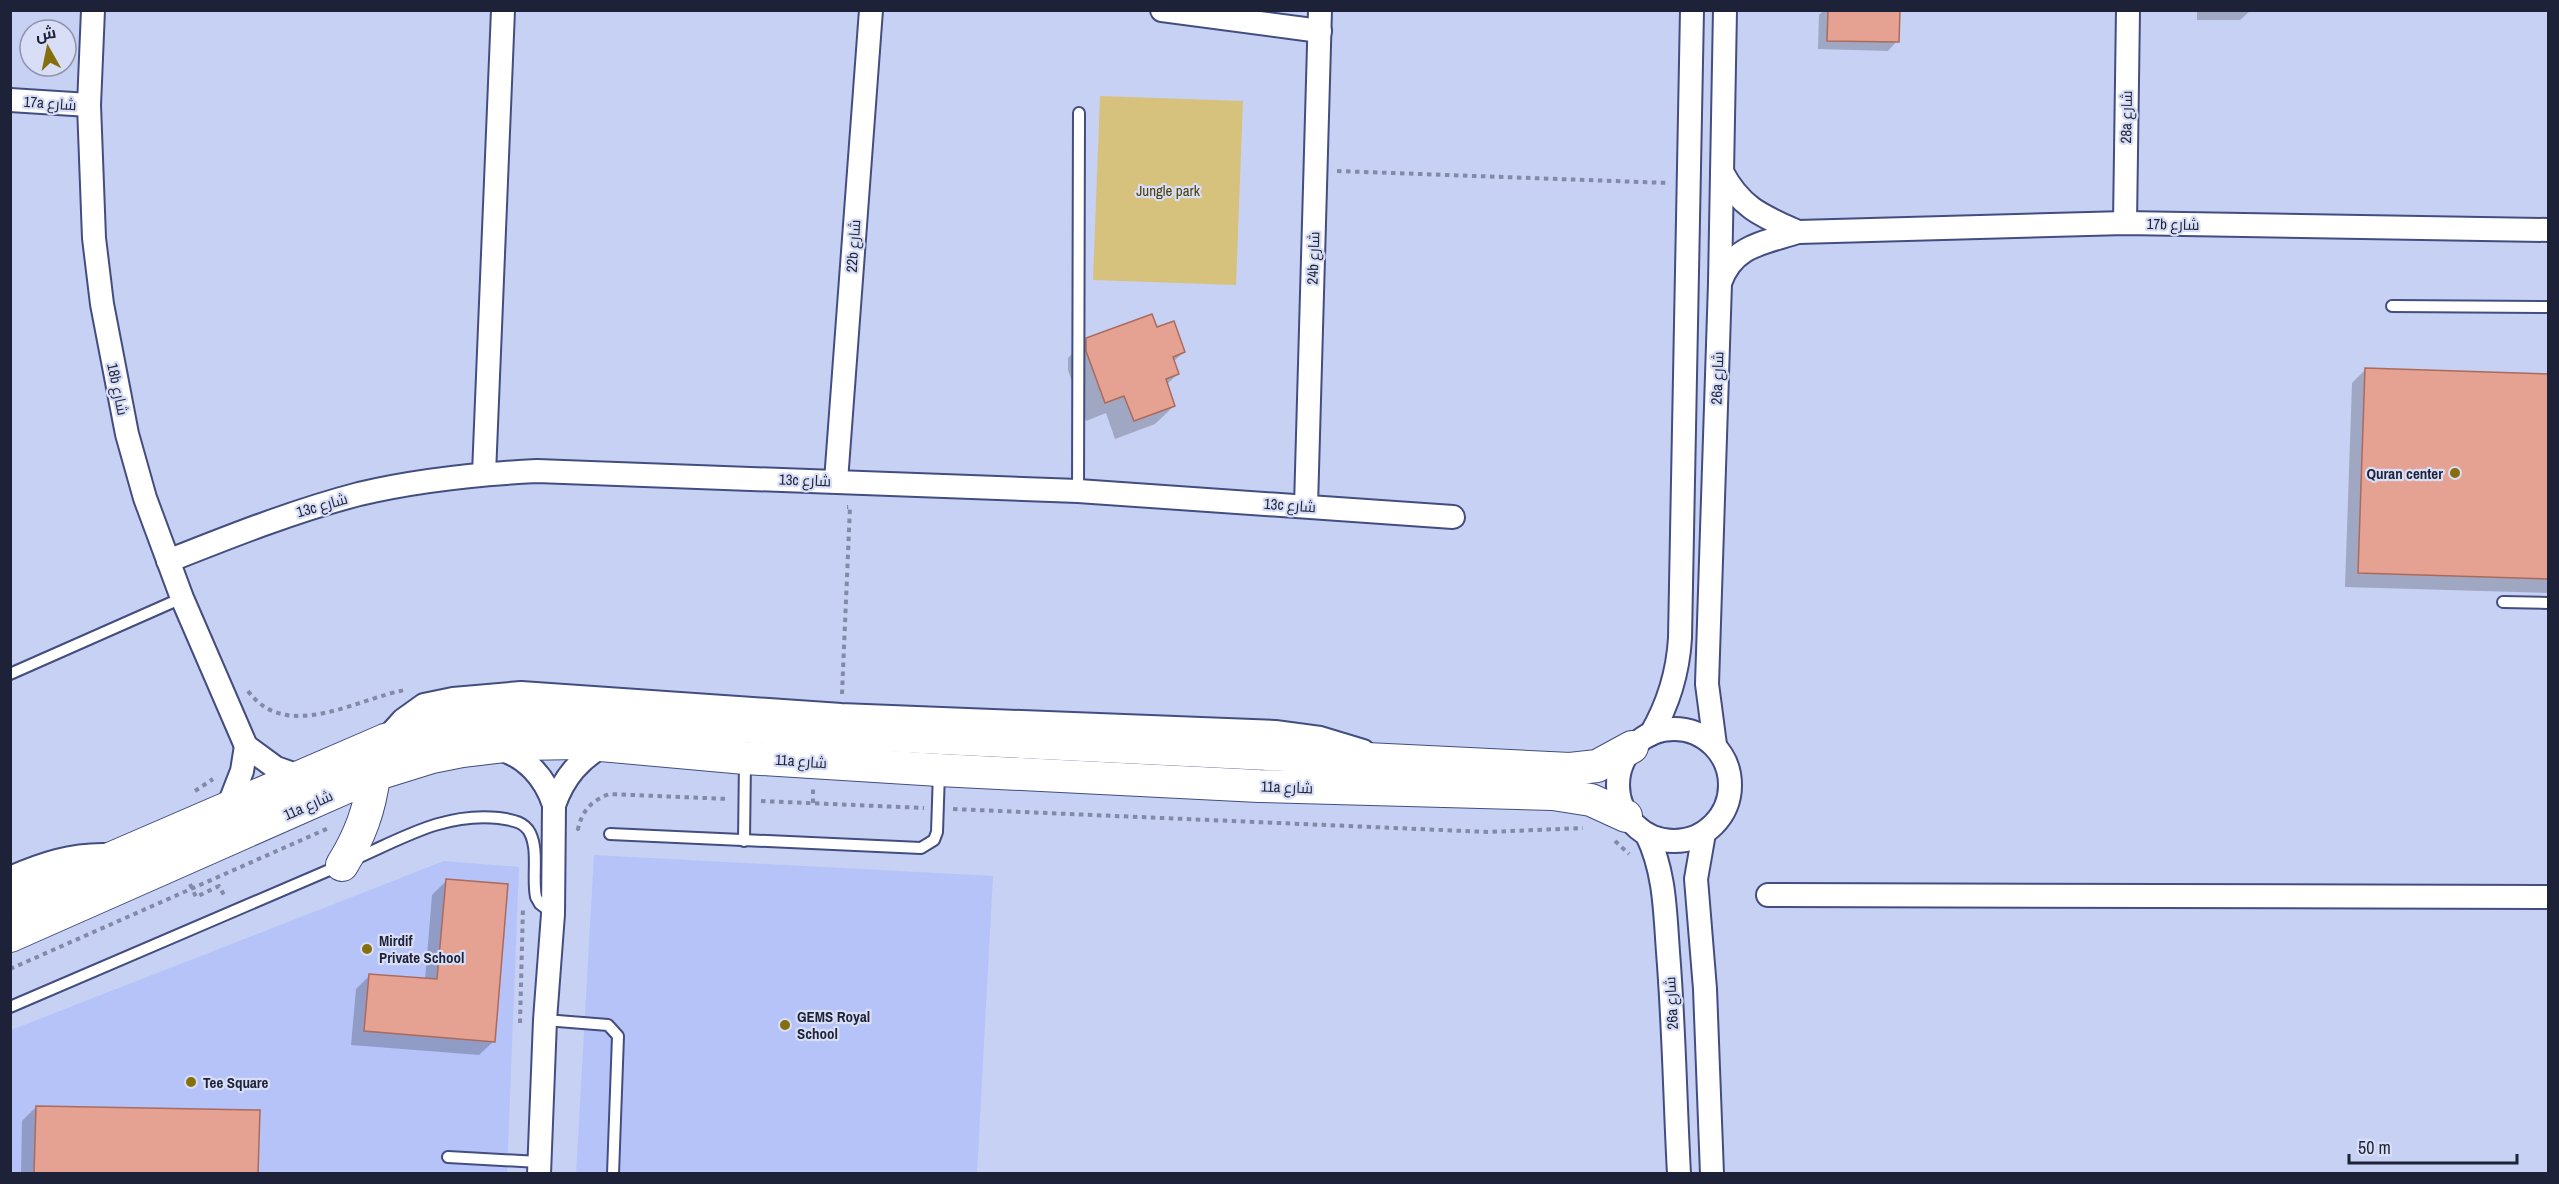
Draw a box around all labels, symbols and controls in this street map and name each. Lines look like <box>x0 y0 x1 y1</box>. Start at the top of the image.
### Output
north arrow <box>18 18 78 78</box>
text: ش <box>34 21 58 46</box>
street label: 28a شارع <box>2115 90 2138 144</box>
street label: 17a شارع <box>23 91 77 116</box>
park label: Jungle park <box>1136 180 1201 201</box>
street label: 17b شارع <box>2146 213 2200 236</box>
street label: 22b شارع <box>841 219 866 273</box>
street label: 24b شارع <box>1302 231 1325 285</box>
street label: 26a شارع <box>1706 351 1729 405</box>
street label: 18b شارع <box>101 361 134 417</box>
place label: Quran center <box>2366 463 2443 484</box>
marker: Quran center <box>2448 466 2462 480</box>
street label: 13c شارع <box>778 469 832 492</box>
street label: 13c شارع <box>294 488 350 523</box>
street label: 13c شارع <box>1263 493 1317 518</box>
street label: 11a شارع <box>774 749 828 774</box>
street label: 11a شارع <box>1261 776 1313 799</box>
street label: 11a شارع <box>280 785 336 826</box>
place label: Mirdif Private School <box>379 930 464 968</box>
marker: Mirdif Private School <box>360 942 374 956</box>
street label: 26a شارع <box>1659 976 1684 1030</box>
place label: GEMS Royal School <box>797 1006 870 1044</box>
marker: GEMS Royal School <box>778 1018 792 1032</box>
place label: Tee Square <box>203 1072 269 1093</box>
marker: Tee Square <box>184 1075 198 1089</box>
scale bar <box>2349 1127 2517 1165</box>
text: 50 m <box>2358 1135 2391 1160</box>

